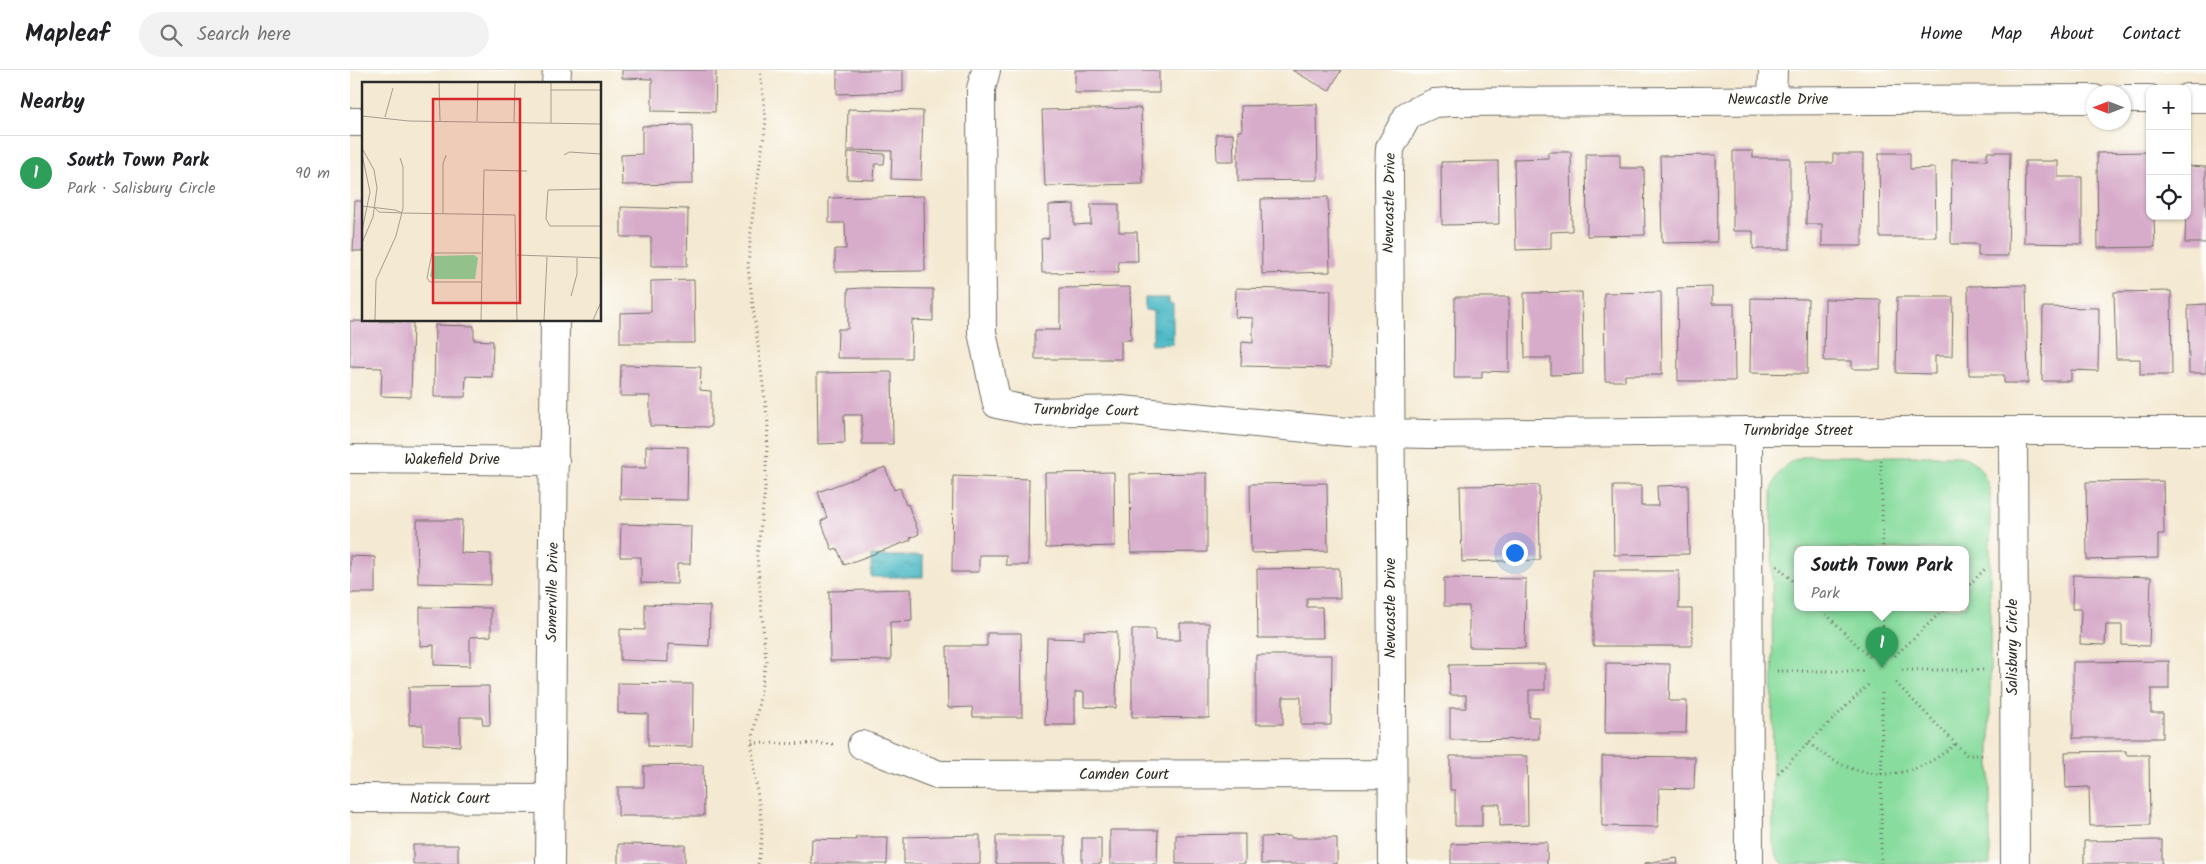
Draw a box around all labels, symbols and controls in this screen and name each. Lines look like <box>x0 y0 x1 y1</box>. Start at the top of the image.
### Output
search box <box>139 12 489 57</box>
text: Mapleaf <box>25 15 109 54</box>
text: Search here <box>197 20 291 50</box>
text: Home <box>1920 20 1963 49</box>
text: Map <box>1991 20 2022 49</box>
text: About <box>2050 20 2094 49</box>
text: Contact <box>2122 20 2181 49</box>
icon: search <box>157 21 185 49</box>
inset map <box>362 82 601 321</box>
north arrow <box>2086 85 2131 130</box>
map controls <box>2146 85 2191 220</box>
button: + <box>2146 85 2191 130</box>
text: Nearby <box>20 86 85 119</box>
street label: Newcastle Drive <box>1728 88 1829 112</box>
button: − <box>2146 130 2191 175</box>
text: South Town Park <box>67 146 209 176</box>
street label: Newcastle Drive <box>1377 152 1403 254</box>
text: 1 <box>34 161 38 186</box>
text: 90 m <box>295 161 330 186</box>
button: locate <box>2146 175 2191 220</box>
text: Park · Salisbury Circle <box>67 176 215 201</box>
street label: Turnbridge Court <box>1033 398 1139 424</box>
street label: Turnbridge Street <box>1743 419 1853 443</box>
street label: Wakefield Drive <box>404 448 500 472</box>
your location <box>1502 540 1528 566</box>
street label: Somerville Drive <box>540 542 566 642</box>
popup <box>1794 546 1969 611</box>
text: South Town Park <box>1811 551 1952 581</box>
street label: Newcastle Drive <box>1379 557 1403 658</box>
text: Park <box>1811 581 1840 606</box>
street label: Salisbury Circle <box>2001 599 2025 695</box>
pin: 1 <box>1866 627 1898 668</box>
street label: Camden Court <box>1079 763 1169 787</box>
street label: Natick Court <box>410 787 490 811</box>

